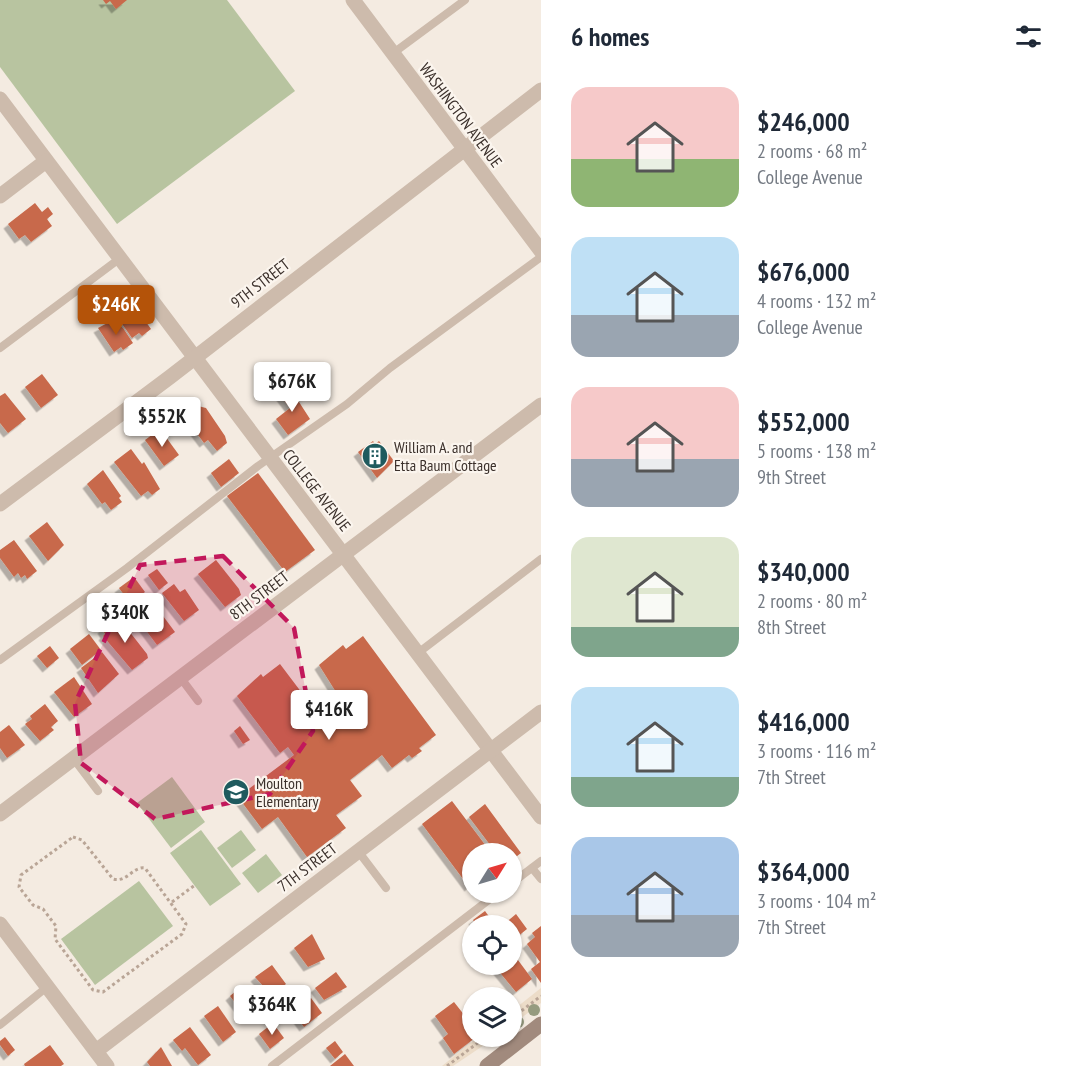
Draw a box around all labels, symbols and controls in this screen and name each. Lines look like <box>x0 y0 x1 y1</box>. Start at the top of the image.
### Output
text: 6 homes <box>571 20 649 53</box>
icon: filters <box>1012 20 1045 53</box>
street label: WASHINGTON AVENUE <box>415 59 507 171</box>
text: $246,000 <box>757 105 850 138</box>
icon: home <box>619 111 691 183</box>
text: 2 rooms · 68 m² <box>757 138 867 164</box>
text: College Avenue <box>757 164 863 190</box>
street label: 9TH STREET <box>227 254 293 312</box>
text: $676,000 <box>757 255 850 288</box>
icon: home <box>619 261 691 333</box>
pin: $246K <box>74 285 158 336</box>
text: 4 rooms · 132 m² <box>757 288 876 314</box>
text: $246K <box>92 291 140 317</box>
text: College Avenue <box>757 314 863 340</box>
pin: $676K <box>250 362 334 413</box>
text: $676K <box>268 368 316 394</box>
pin: $552K <box>120 397 204 448</box>
text: $552K <box>138 403 186 429</box>
text: $552,000 <box>757 405 850 438</box>
icon: home <box>619 411 691 483</box>
place label: William A. and Etta Baum Cottage <box>394 437 497 475</box>
text: 5 rooms · 138 m² <box>757 438 876 464</box>
building icon: William A. and Etta Baum Cottage <box>360 441 390 471</box>
street label: COLLEGE AVENUE <box>279 445 355 535</box>
text: 9th Street <box>757 464 826 490</box>
text: $340,000 <box>757 555 850 588</box>
icon: home <box>619 561 691 633</box>
street label: 8TH STREET <box>225 566 293 624</box>
text: 2 rooms · 80 m² <box>757 588 867 614</box>
pin: $340K <box>83 593 167 644</box>
text: $340K <box>101 599 149 625</box>
text: 8th Street <box>757 614 826 640</box>
pin: $416K <box>287 690 371 741</box>
text: $416K <box>305 696 353 722</box>
text: $416,000 <box>757 705 850 738</box>
icon: home <box>619 711 691 783</box>
text: 3 rooms · 116 m² <box>757 738 876 764</box>
text: 7th Street <box>757 764 826 790</box>
place label: Moulton Elementary <box>256 773 318 811</box>
school or university icon: Moulton Elementary <box>221 777 251 807</box>
street label: 7TH STREET <box>273 838 341 896</box>
north arrow <box>462 843 522 903</box>
map controls <box>462 843 522 1047</box>
text: $364,000 <box>757 855 850 888</box>
icon: home <box>619 861 691 933</box>
text: 3 rooms · 104 m² <box>757 888 876 914</box>
text: 7th Street <box>757 914 826 940</box>
button: locate <box>462 915 522 975</box>
pin: $364K <box>230 985 314 1036</box>
button: layers <box>462 987 522 1047</box>
text: $364K <box>248 991 296 1017</box>

